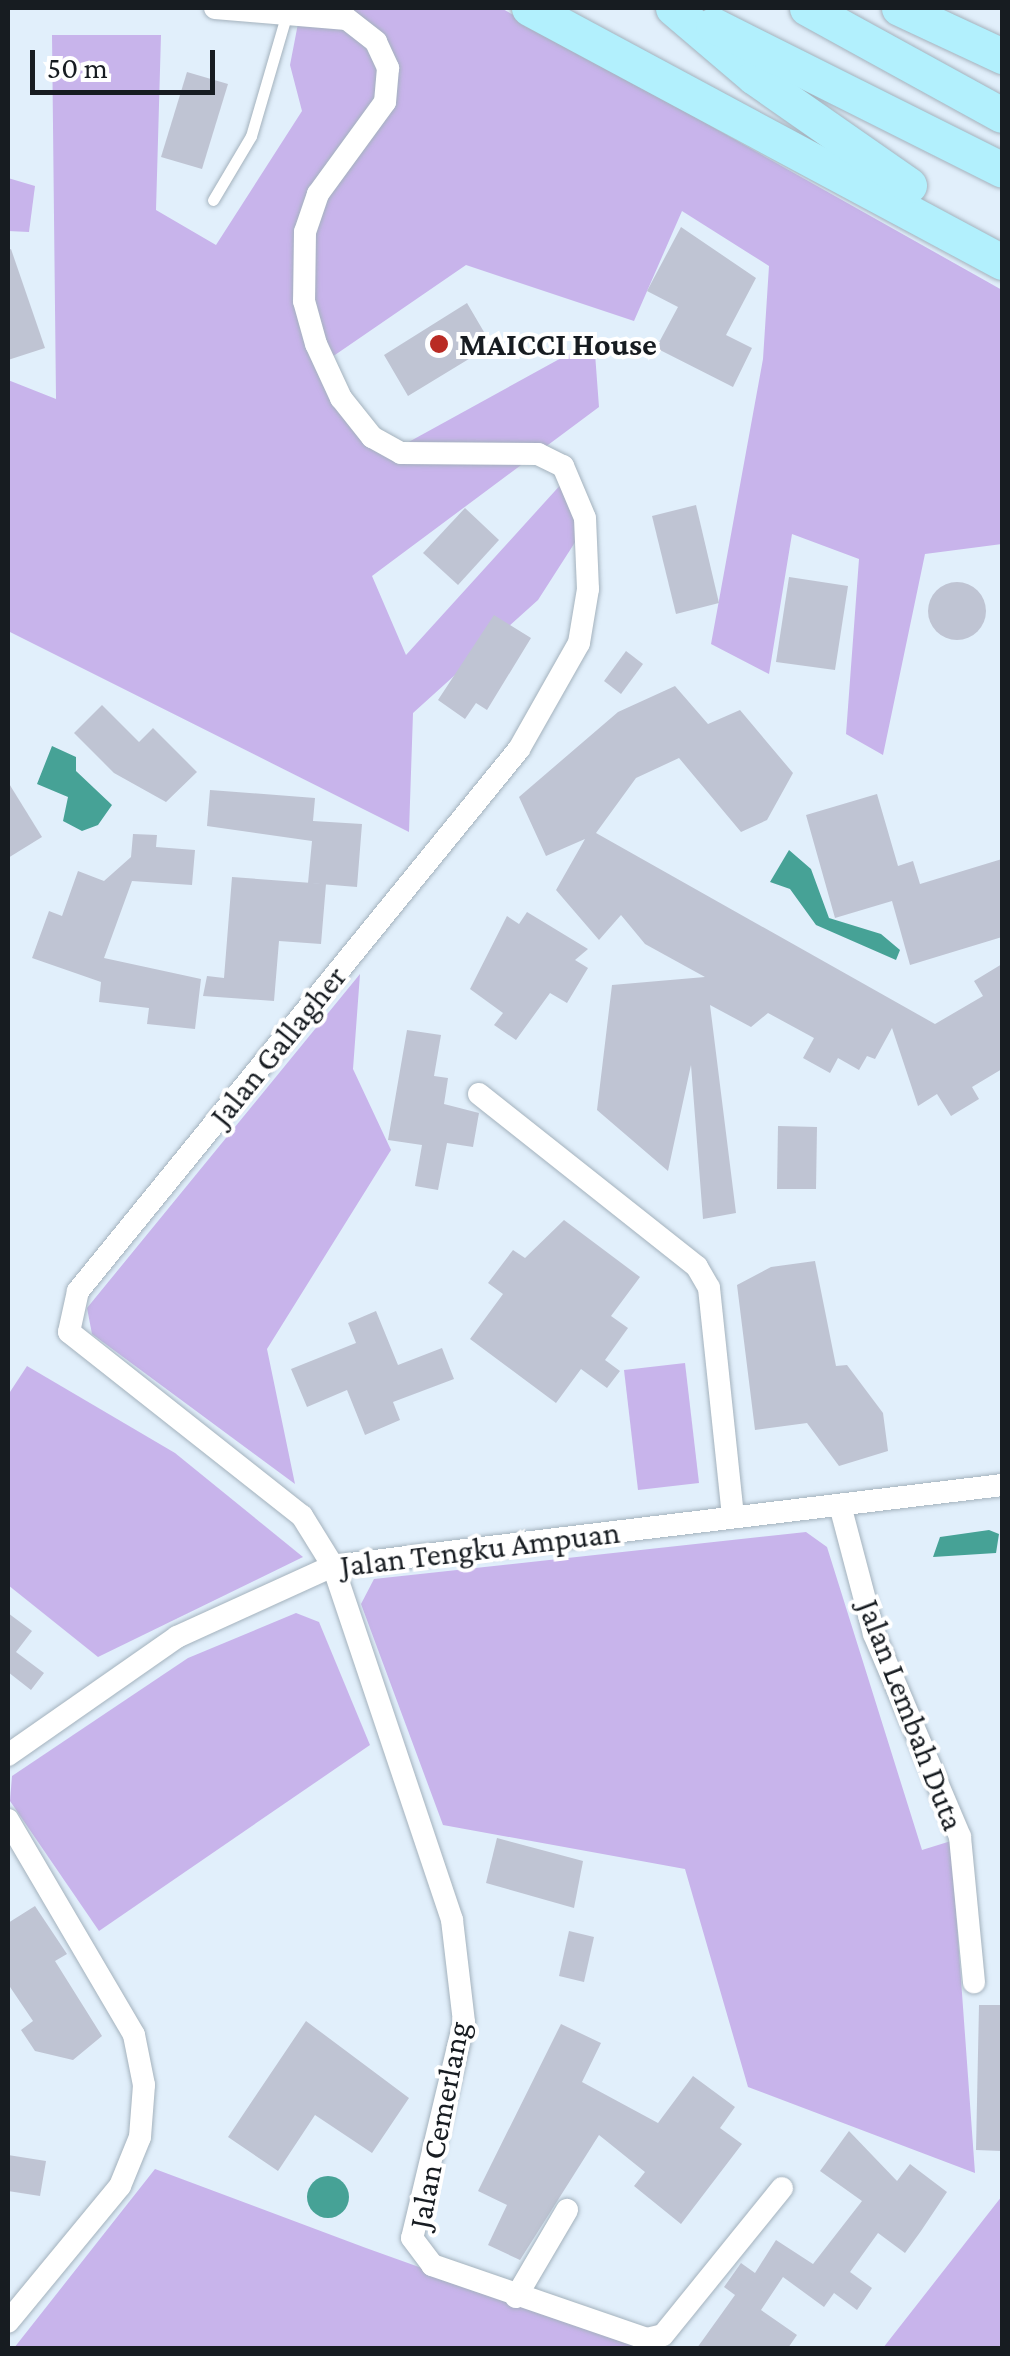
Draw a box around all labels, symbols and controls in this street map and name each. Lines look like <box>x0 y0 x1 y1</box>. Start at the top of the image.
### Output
scale bar <box>35 30 220 92</box>
text: 50 m <box>47 51 108 84</box>
place label: MAICCI House <box>459 325 657 363</box>
marker: MAICCI House <box>428 333 450 355</box>
street label: Jalan Gallagher <box>202 958 354 1134</box>
street label: Jalan Tengku Ampuan <box>338 1513 622 1585</box>
street label: Jalan Lembah Duta <box>849 1594 973 1836</box>
street label: Jalan Cemerlang <box>400 2018 478 2232</box>

